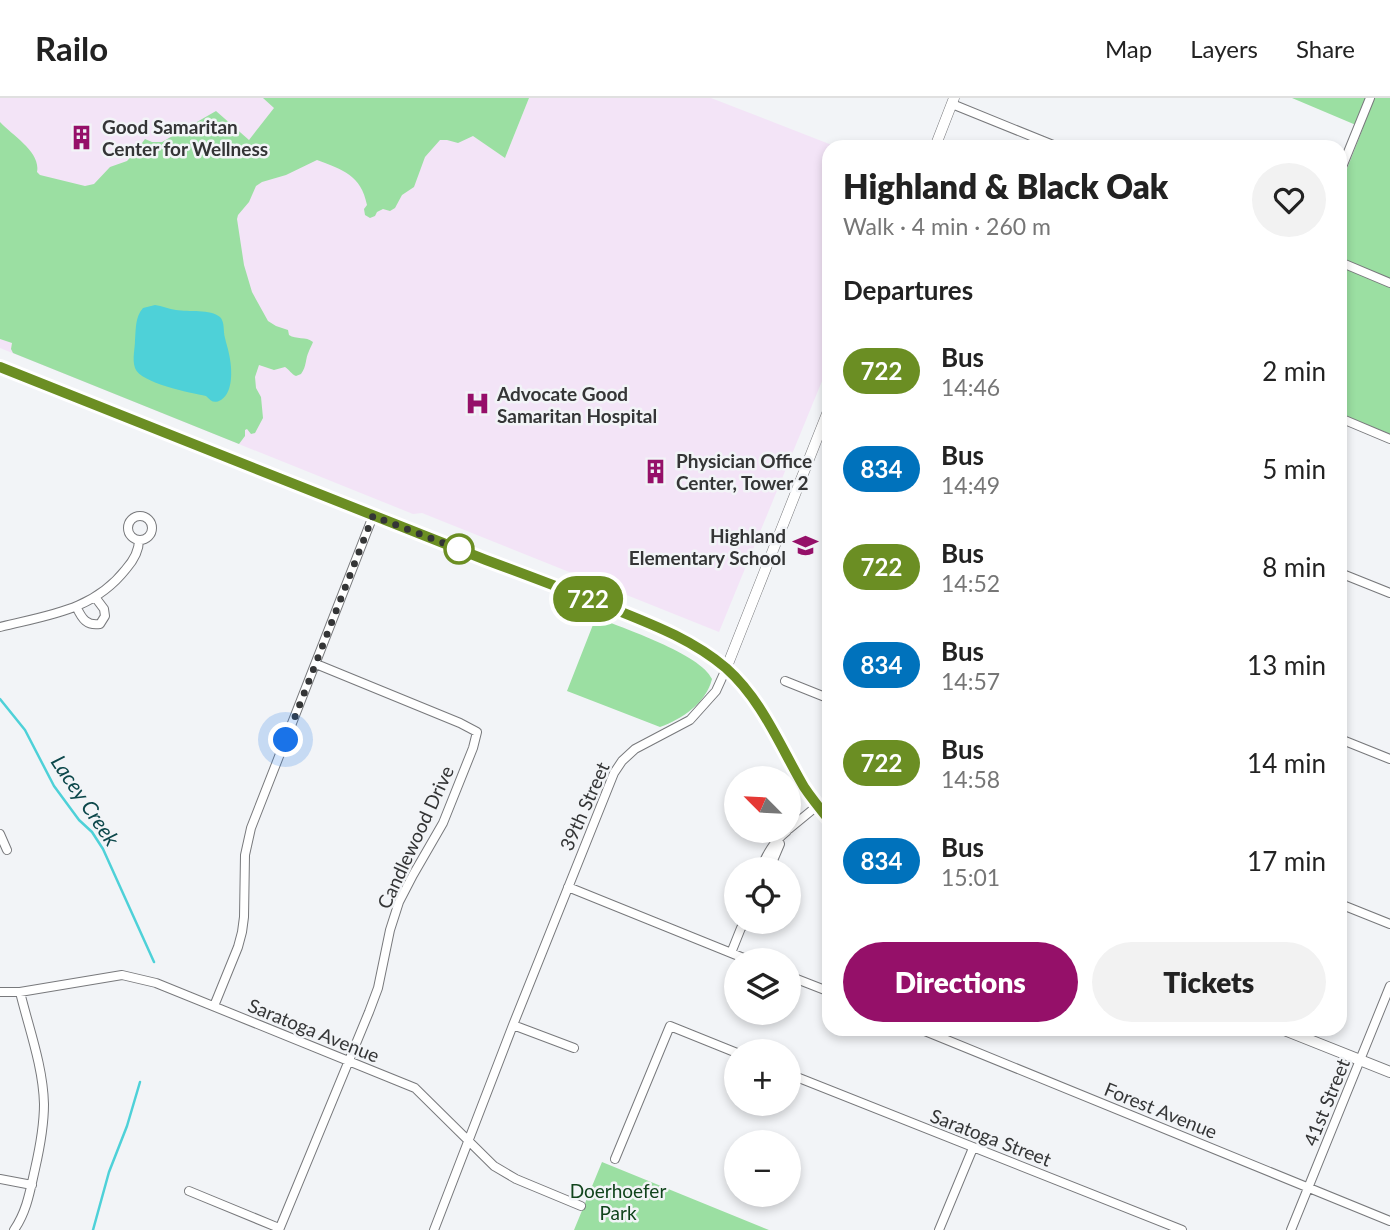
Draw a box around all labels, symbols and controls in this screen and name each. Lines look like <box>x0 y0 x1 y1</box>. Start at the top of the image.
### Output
text: Railo <box>35 28 108 68</box>
text: Map <box>1105 34 1152 63</box>
text: Layers <box>1190 34 1258 63</box>
text: Share <box>1296 34 1355 63</box>
place label: Good Samaritan Center for Wellness <box>102 115 268 160</box>
building icon: Good Samaritan Center for Wellness <box>68 123 96 151</box>
button: heart <box>1252 163 1326 237</box>
text: Highland & Black Oak <box>843 166 1168 206</box>
text: Walk · 4 min · 260 m <box>843 212 1051 240</box>
text: Departures <box>843 274 973 306</box>
text: Bus <box>941 341 984 373</box>
text: 2 min <box>1262 355 1326 387</box>
text: 722 <box>861 356 902 385</box>
text: 14:46 <box>941 373 1000 401</box>
place label: Advocate Good Samaritan Hospital <box>496 382 657 427</box>
hospital icon: Advocate Good Samaritan Hospital <box>463 390 491 418</box>
text: Bus <box>941 439 984 471</box>
place label: Physician Office Center, Tower 2 <box>676 449 812 494</box>
text: 5 min <box>1262 453 1326 485</box>
text: 834 <box>861 454 902 483</box>
building icon: Physician Office Center, Tower 2 <box>642 457 670 485</box>
text: 14:49 <box>941 471 1000 499</box>
place label: Highland Elementary School <box>629 524 786 569</box>
school or university icon: Highland Elementary School <box>792 532 820 560</box>
unlabelled marker <box>444 534 474 564</box>
text: Bus <box>941 537 984 569</box>
text: 8 min <box>1262 551 1326 583</box>
text: 722 <box>861 552 902 581</box>
text: 14:52 <box>941 569 1000 597</box>
line badge: 722 <box>548 576 628 622</box>
text: 722 <box>567 584 609 613</box>
text: Bus <box>941 635 984 667</box>
text: 13 min <box>1247 649 1326 681</box>
text: 834 <box>861 650 902 679</box>
text: 14:57 <box>941 667 1000 695</box>
your location <box>268 722 303 757</box>
text: Bus <box>941 733 984 765</box>
text: 14 min <box>1247 747 1326 779</box>
text: 722 <box>861 748 902 777</box>
water label: Lacey Creek <box>47 750 126 851</box>
street label: 39th Street <box>554 758 614 854</box>
street label: Candlewood Drive <box>372 762 458 912</box>
text: 14:58 <box>941 765 1000 793</box>
north arrow <box>724 766 802 844</box>
map controls <box>724 766 801 1207</box>
text: Bus <box>941 831 984 863</box>
text: 17 min <box>1247 845 1326 877</box>
text: 834 <box>861 846 902 875</box>
button: locate <box>724 857 801 934</box>
text: 15:01 <box>941 863 1000 891</box>
button: Directions <box>843 942 1078 1022</box>
button: Tickets <box>1092 942 1326 1022</box>
button: layers <box>724 948 801 1025</box>
street label: Saratoga Avenue <box>245 993 383 1067</box>
button: + <box>724 1039 801 1116</box>
street label: 41st Street <box>1298 1055 1354 1149</box>
street label: Forest Avenue <box>1101 1077 1221 1143</box>
street label: Saratoga Street <box>927 1103 1055 1171</box>
button: − <box>724 1130 801 1207</box>
park label: Doerhoefer Park <box>570 1179 666 1224</box>

